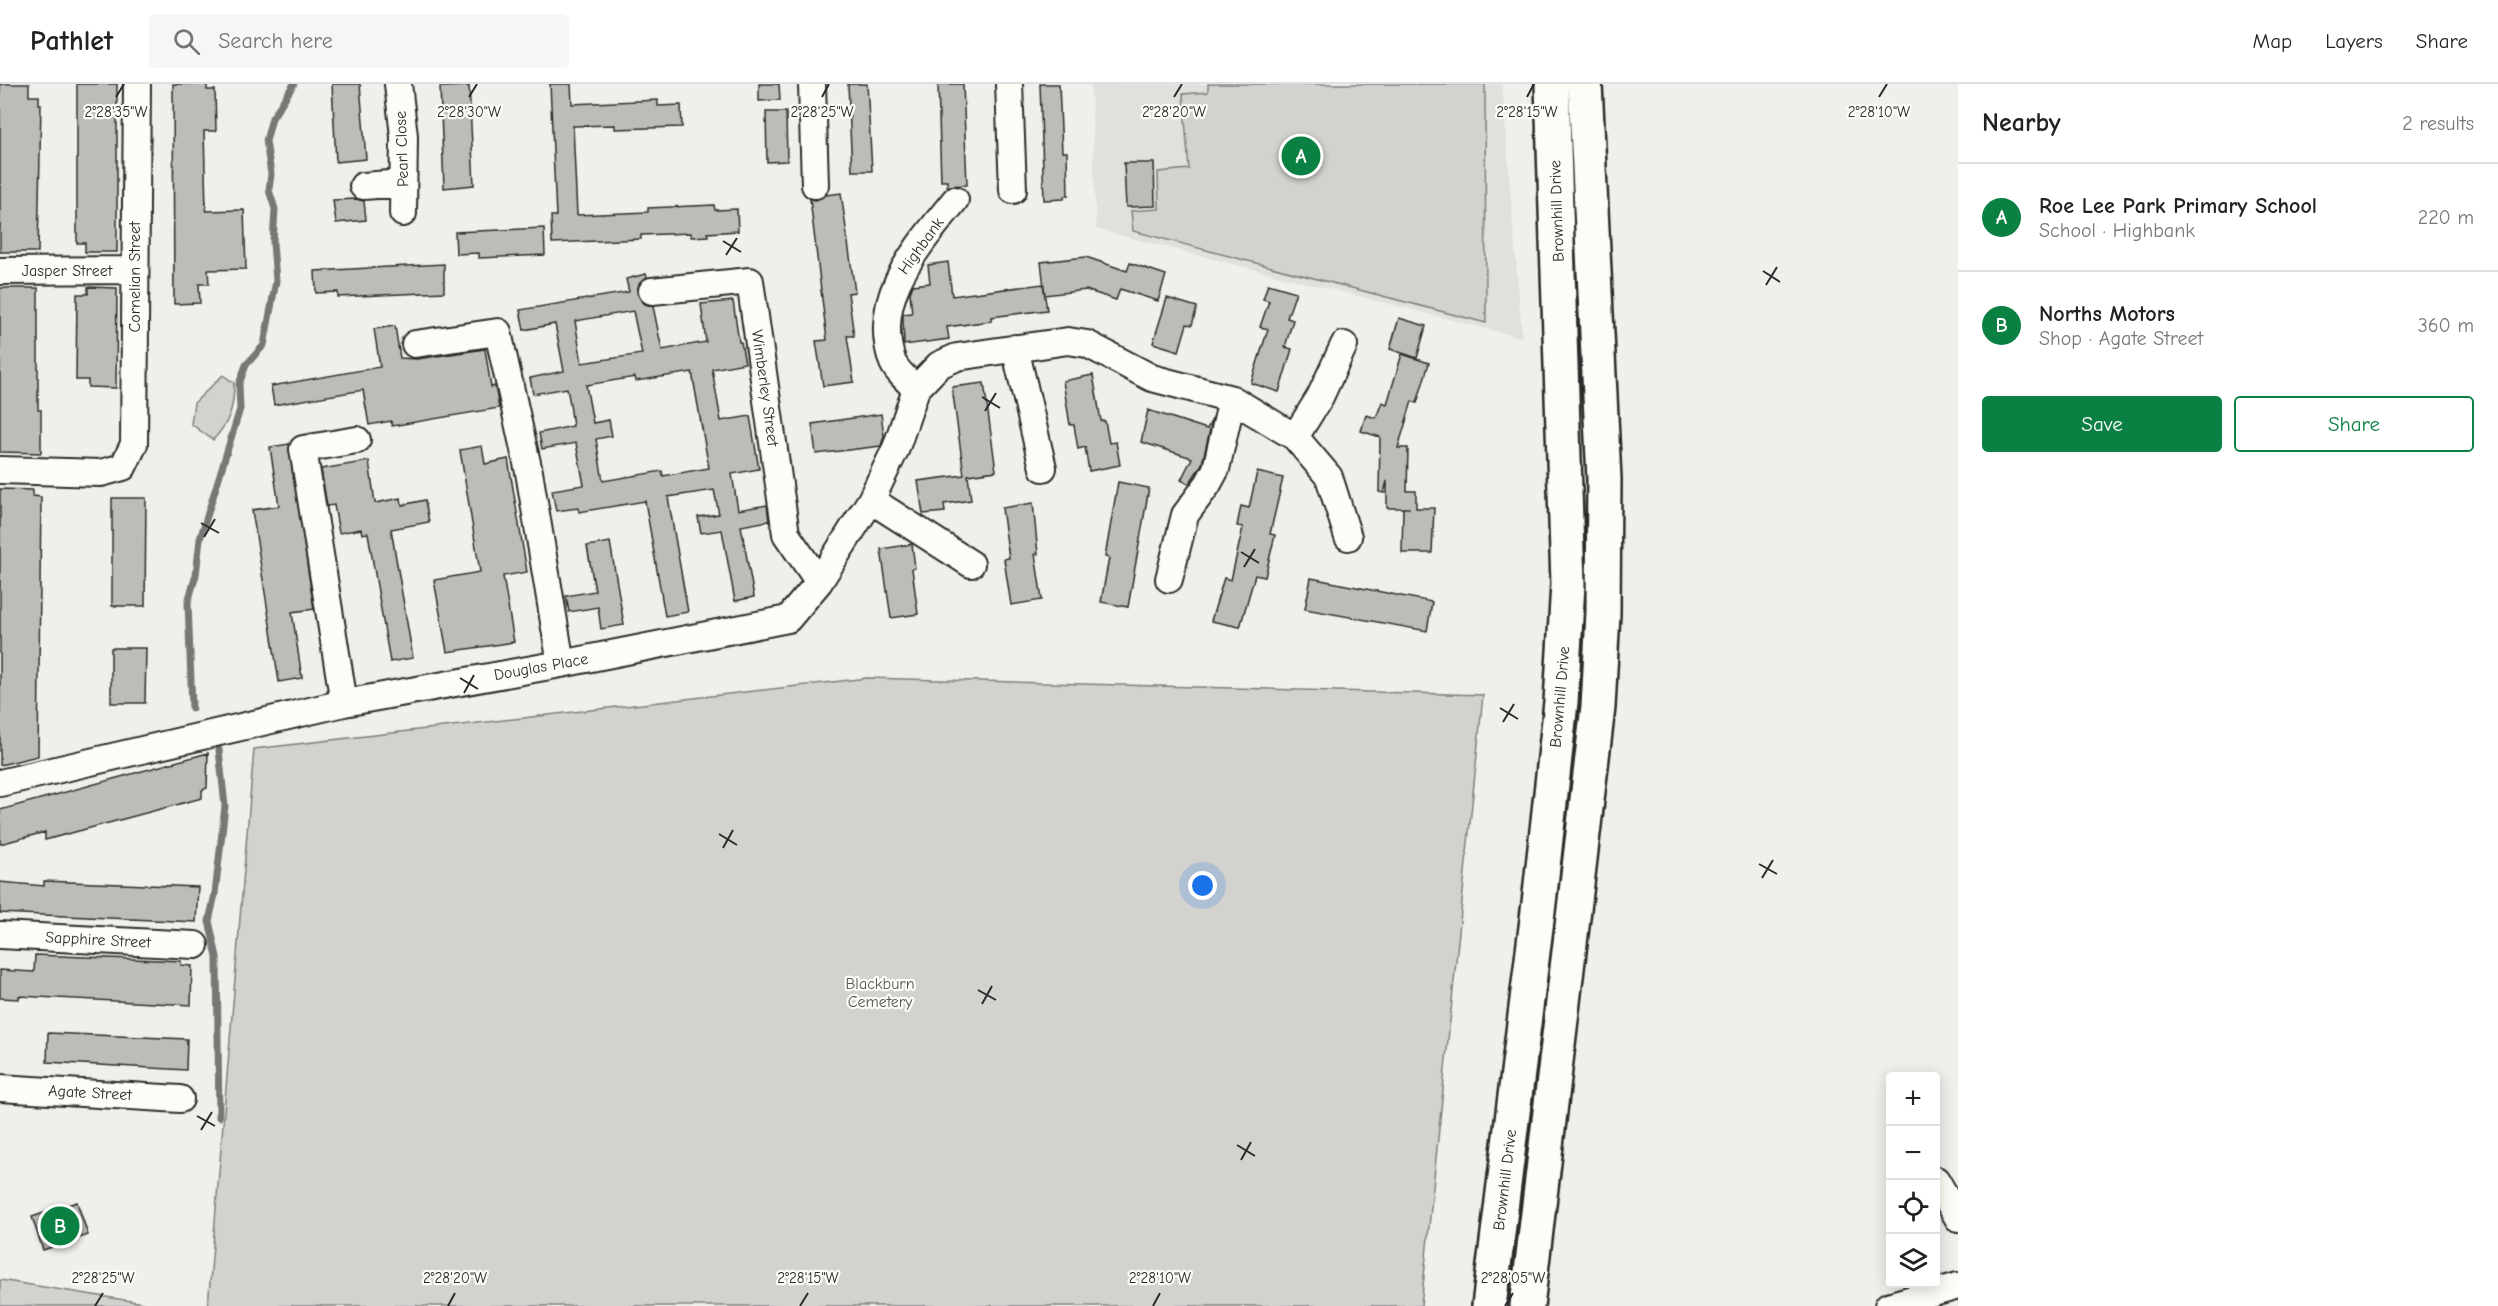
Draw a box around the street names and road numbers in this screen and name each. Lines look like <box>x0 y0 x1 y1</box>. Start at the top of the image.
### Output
street label: Pearl Close <box>392 111 412 187</box>
street label: Brownhill Drive <box>1546 160 1568 262</box>
street label: Highbank <box>894 214 948 278</box>
street label: Cornelian Street <box>126 221 144 333</box>
street label: Jasper Street <box>22 262 113 280</box>
street label: Wimberley Street <box>748 328 782 448</box>
street label: Brownhill Drive <box>1547 646 1573 748</box>
street label: Douglas Place <box>492 650 590 684</box>
street label: Sapphire Street <box>45 928 152 952</box>
street label: Agate Street <box>48 1082 133 1104</box>
street label: Brownhill Drive <box>1490 1128 1520 1232</box>

